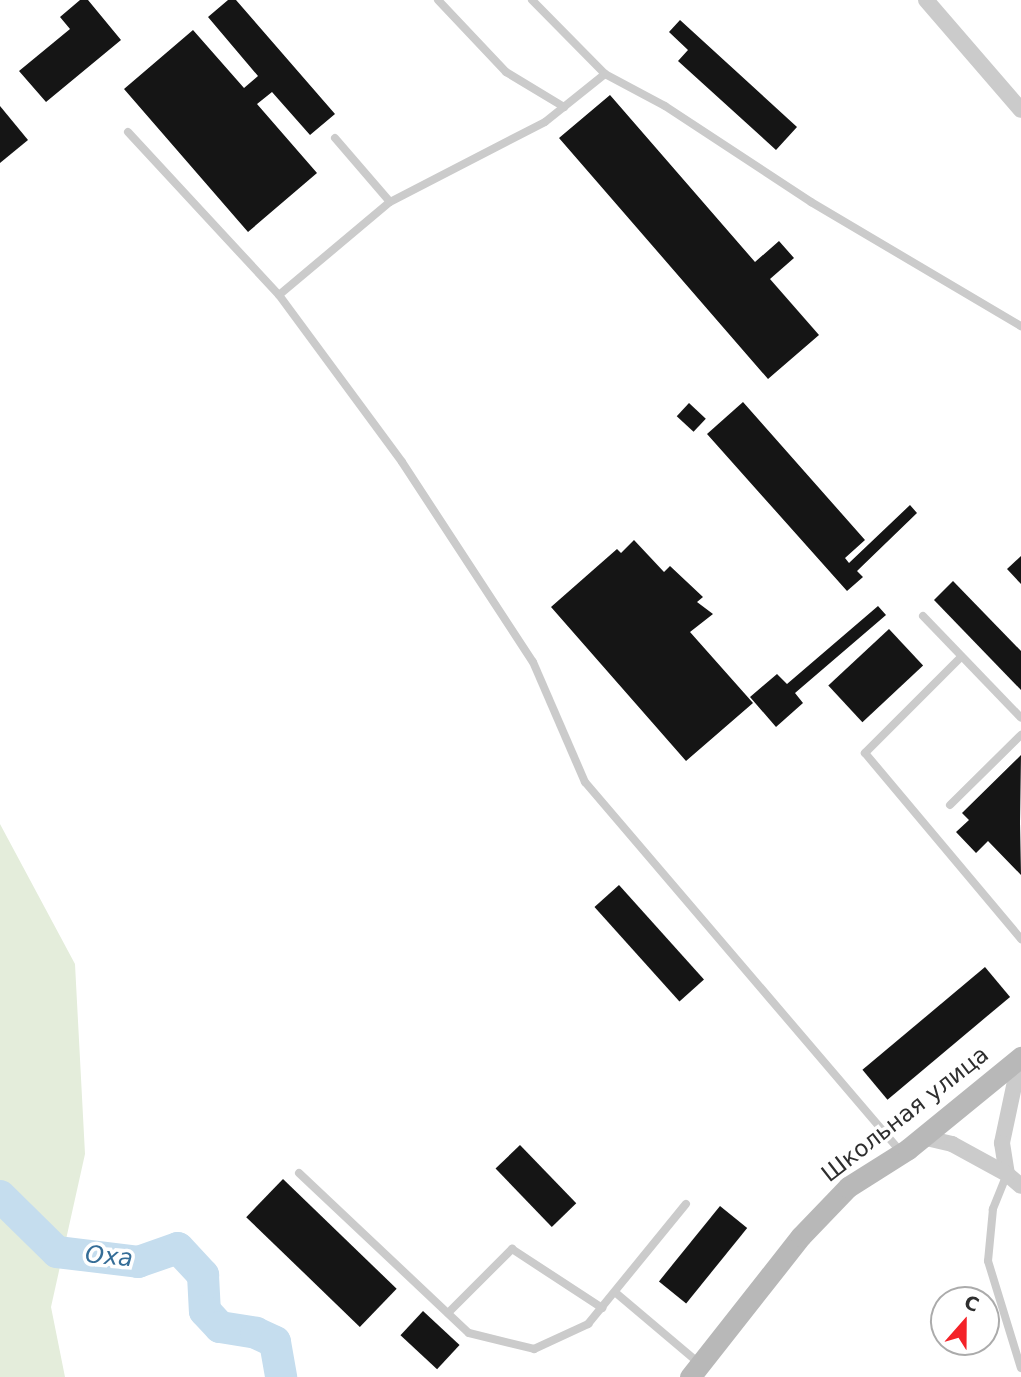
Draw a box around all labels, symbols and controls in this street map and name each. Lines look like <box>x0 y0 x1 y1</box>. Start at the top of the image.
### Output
street label: Школьная улица <box>816 1040 994 1188</box>
water label: Оха <box>84 1241 134 1273</box>
north arrow <box>930 1286 1000 1356</box>
text: С <box>961 1290 982 1316</box>

